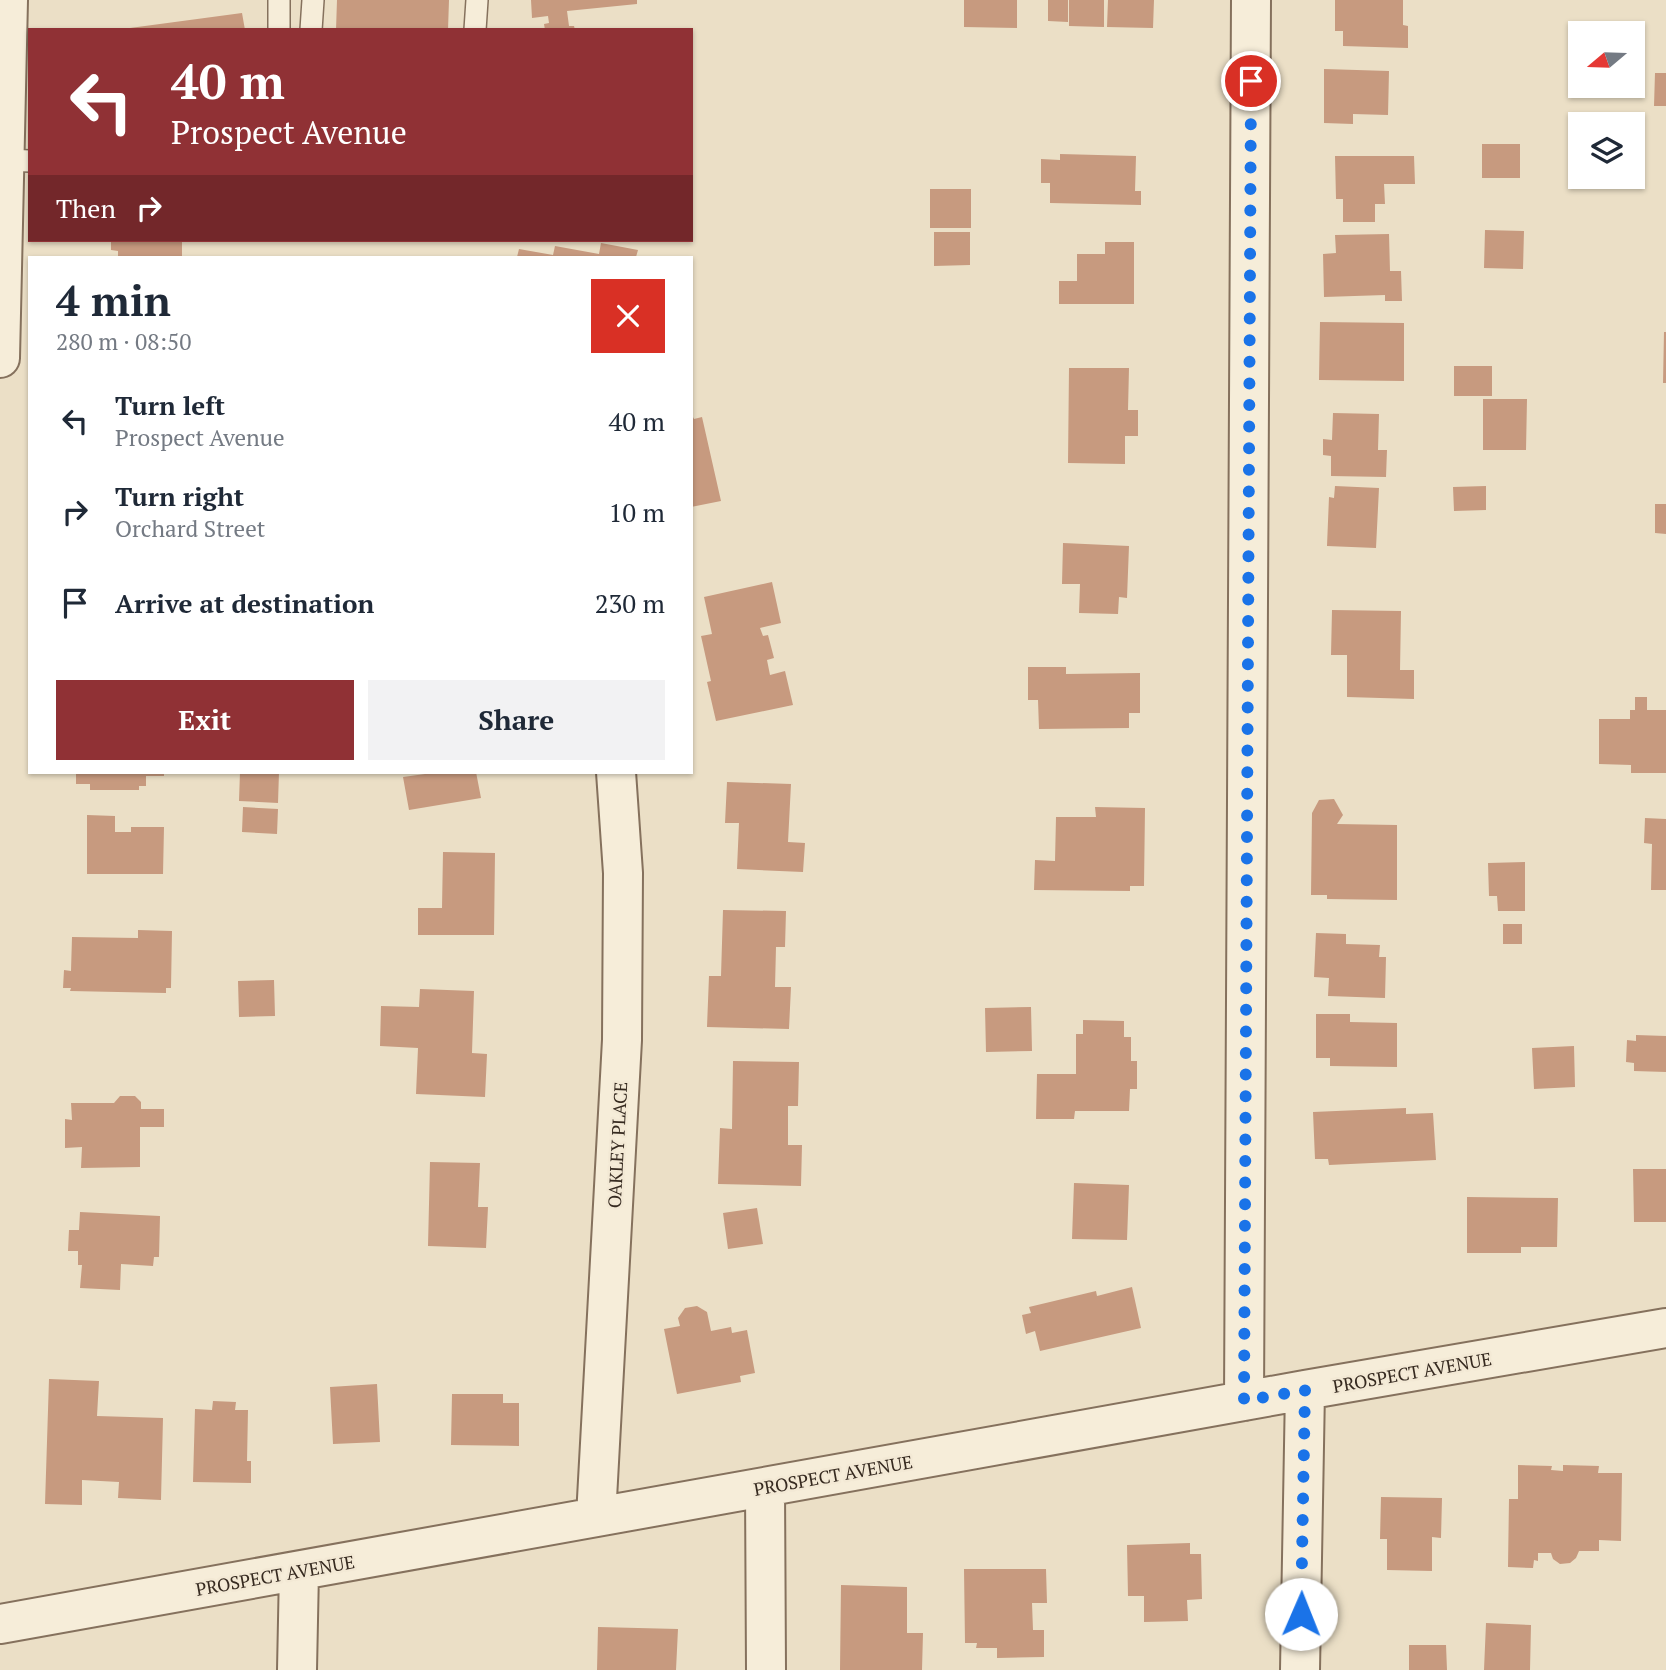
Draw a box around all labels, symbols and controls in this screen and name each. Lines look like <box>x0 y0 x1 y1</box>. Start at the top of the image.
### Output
north arrow <box>1568 21 1645 98</box>
map controls <box>1568 21 1645 189</box>
text: 40 m <box>171 48 285 113</box>
pin <box>1221 51 1281 111</box>
icon: left <box>56 56 147 147</box>
icon: arrive <box>1232 62 1270 100</box>
text: Prospect Avenue <box>171 111 407 153</box>
button: layers <box>1568 112 1645 189</box>
icon: right <box>130 189 168 227</box>
text: Then <box>56 191 116 225</box>
text: 4 min <box>56 272 171 328</box>
button: close <box>591 279 665 353</box>
text: 280 m · 08:50 <box>56 326 191 357</box>
text: Turn left <box>115 388 225 422</box>
icon: left <box>56 402 94 440</box>
text: 40 m <box>609 404 665 438</box>
text: Prospect Avenue <box>115 422 284 453</box>
text: Turn right <box>115 479 244 513</box>
icon: right <box>56 493 94 531</box>
text: 10 m <box>609 495 665 529</box>
text: Orchard Street <box>115 513 265 544</box>
icon: arrive <box>56 584 94 622</box>
text: Arrive at destination <box>115 586 374 620</box>
text: 230 m <box>595 586 665 620</box>
button: Exit <box>56 680 354 760</box>
button: Share <box>368 680 665 760</box>
street label: OAKLEY PLACE <box>602 1081 632 1209</box>
street label: PROSPECT AVENUE <box>1331 1346 1493 1398</box>
street label: PROSPECT AVENUE <box>752 1449 914 1501</box>
street label: PROSPECT AVENUE <box>194 1549 356 1601</box>
position arrow <box>1264 1577 1338 1651</box>

